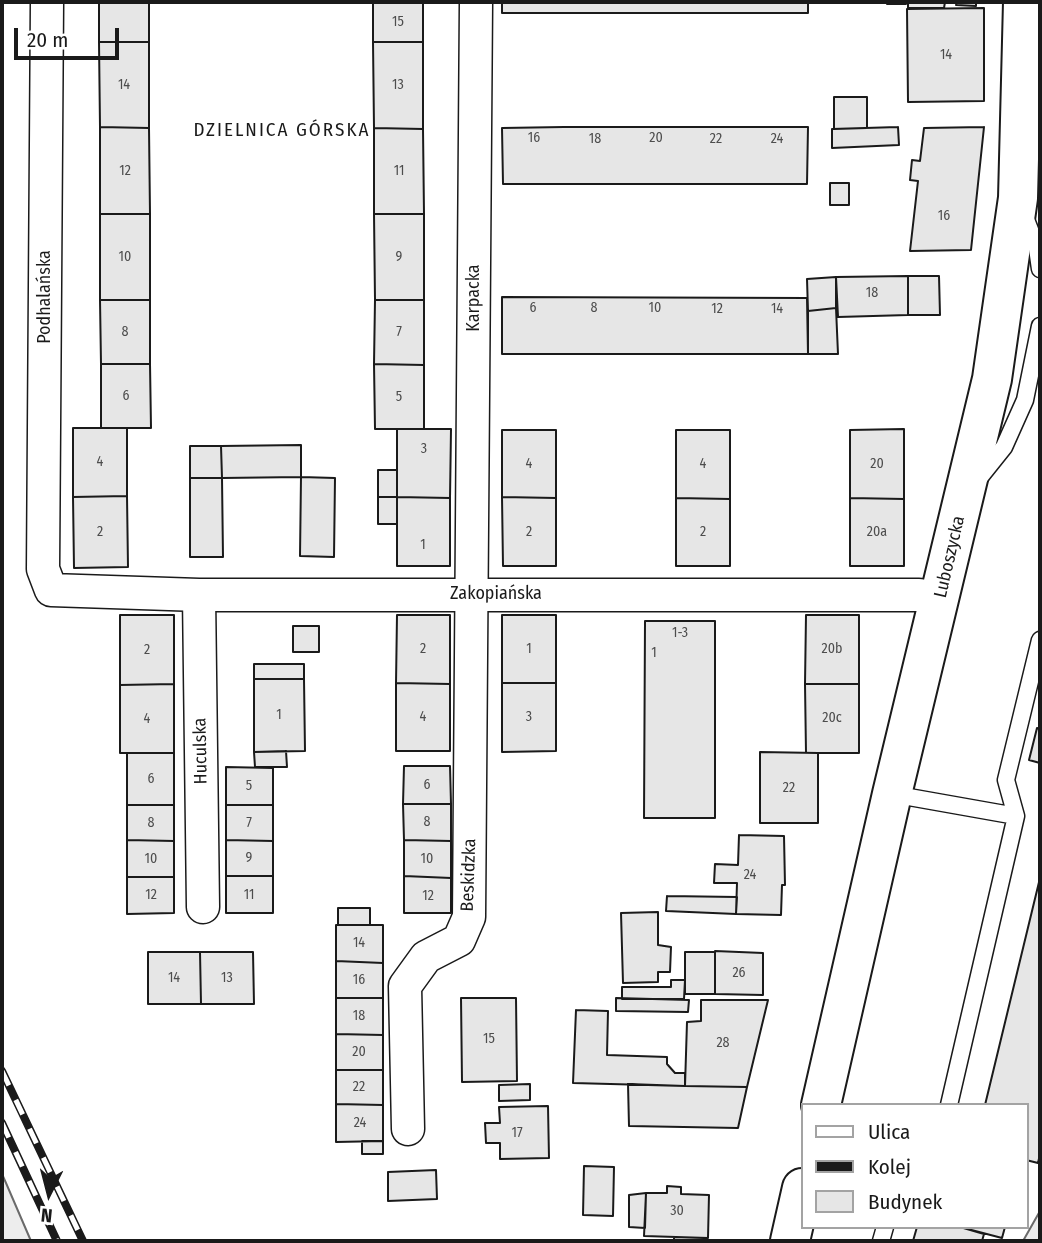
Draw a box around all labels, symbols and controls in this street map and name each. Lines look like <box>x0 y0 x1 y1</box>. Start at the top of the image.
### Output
scale bar <box>18 14 122 58</box>
house number: 15 <box>392 14 404 30</box>
text: 20 m <box>27 27 68 53</box>
house number: 14 <box>940 47 952 63</box>
house number: 14 <box>118 77 130 93</box>
house number: 13 <box>392 77 404 93</box>
district label: DZIELNICA GÓRSKA <box>196 120 368 142</box>
house number: 16 <box>528 130 540 146</box>
house number: 20 <box>649 130 663 146</box>
house number: 18 <box>589 131 601 147</box>
house number: 22 <box>710 131 722 147</box>
house number: 24 <box>771 131 783 147</box>
house number: 12 <box>119 163 131 179</box>
house number: 11 <box>394 163 404 179</box>
house number: 16 <box>938 208 950 224</box>
house number: 10 <box>119 249 131 265</box>
house number: 9 <box>396 249 402 265</box>
street label: Podhalańska <box>34 250 56 344</box>
street label: Karpacka <box>463 264 485 332</box>
house number: 18 <box>866 285 878 301</box>
house number: 6 <box>530 300 536 316</box>
house number: 8 <box>591 300 597 316</box>
house number: 10 <box>649 300 661 316</box>
house number: 12 <box>711 301 723 317</box>
house number: 14 <box>771 301 783 317</box>
house number: 8 <box>122 324 128 340</box>
house number: 7 <box>396 324 402 340</box>
house number: 6 <box>123 388 129 404</box>
house number: 5 <box>396 389 402 405</box>
house number: 3 <box>421 441 427 457</box>
house number: 4 <box>97 454 103 470</box>
house number: 4 <box>526 456 532 472</box>
house number: 4 <box>700 456 706 472</box>
house number: 20 <box>870 456 884 472</box>
street label: Luboszycka <box>930 514 970 600</box>
house number: 2 <box>97 524 103 540</box>
house number: 2 <box>526 524 532 540</box>
house number: 2 <box>700 524 706 540</box>
house number: 20a <box>867 524 887 540</box>
house number: 1 <box>420 537 426 553</box>
street label: Zakopiańska <box>450 583 542 605</box>
house number: 1-3 <box>672 625 688 641</box>
house number: 2 <box>420 641 426 657</box>
house number: 1 <box>526 641 532 657</box>
house number: 20b <box>822 641 842 657</box>
house number: 2 <box>144 642 150 658</box>
house number: 1 <box>651 645 657 661</box>
house number: 1 <box>276 707 282 723</box>
house number: 4 <box>420 709 426 725</box>
house number: 3 <box>526 709 532 725</box>
house number: 20c <box>822 710 842 726</box>
house number: 4 <box>144 711 150 727</box>
street label: Huculska <box>190 717 212 785</box>
house number: 6 <box>148 771 154 787</box>
house number: 6 <box>424 777 430 793</box>
house number: 5 <box>246 778 252 794</box>
house number: 22 <box>783 780 795 796</box>
house number: 8 <box>424 814 430 830</box>
house number: 8 <box>148 815 154 831</box>
house number: 7 <box>246 815 252 831</box>
street label: Beskidzka <box>457 838 481 912</box>
house number: 9 <box>246 850 252 866</box>
house number: 10 <box>145 851 157 867</box>
house number: 10 <box>421 851 433 867</box>
house number: 24 <box>744 867 756 883</box>
house number: 12 <box>145 887 157 903</box>
house number: 11 <box>244 887 254 903</box>
house number: 12 <box>422 888 434 904</box>
house number: 14 <box>353 935 365 951</box>
house number: 26 <box>732 965 746 981</box>
house number: 14 <box>168 970 180 986</box>
house number: 13 <box>221 970 233 986</box>
house number: 16 <box>353 972 365 988</box>
house number: 18 <box>353 1008 365 1024</box>
house number: 15 <box>483 1031 495 1047</box>
house number: 28 <box>716 1035 730 1051</box>
house number: 20 <box>352 1044 366 1060</box>
house number: 22 <box>353 1079 365 1095</box>
legend <box>800 1103 1028 1229</box>
house number: 24 <box>354 1115 366 1131</box>
text: Ulica <box>868 1119 910 1145</box>
house number: 17 <box>511 1125 523 1141</box>
text: Kolej <box>868 1154 911 1180</box>
north arrow <box>14 1159 84 1229</box>
text: Budynek <box>868 1189 942 1215</box>
text: N <box>40 1203 54 1227</box>
house number: 30 <box>670 1203 684 1219</box>

